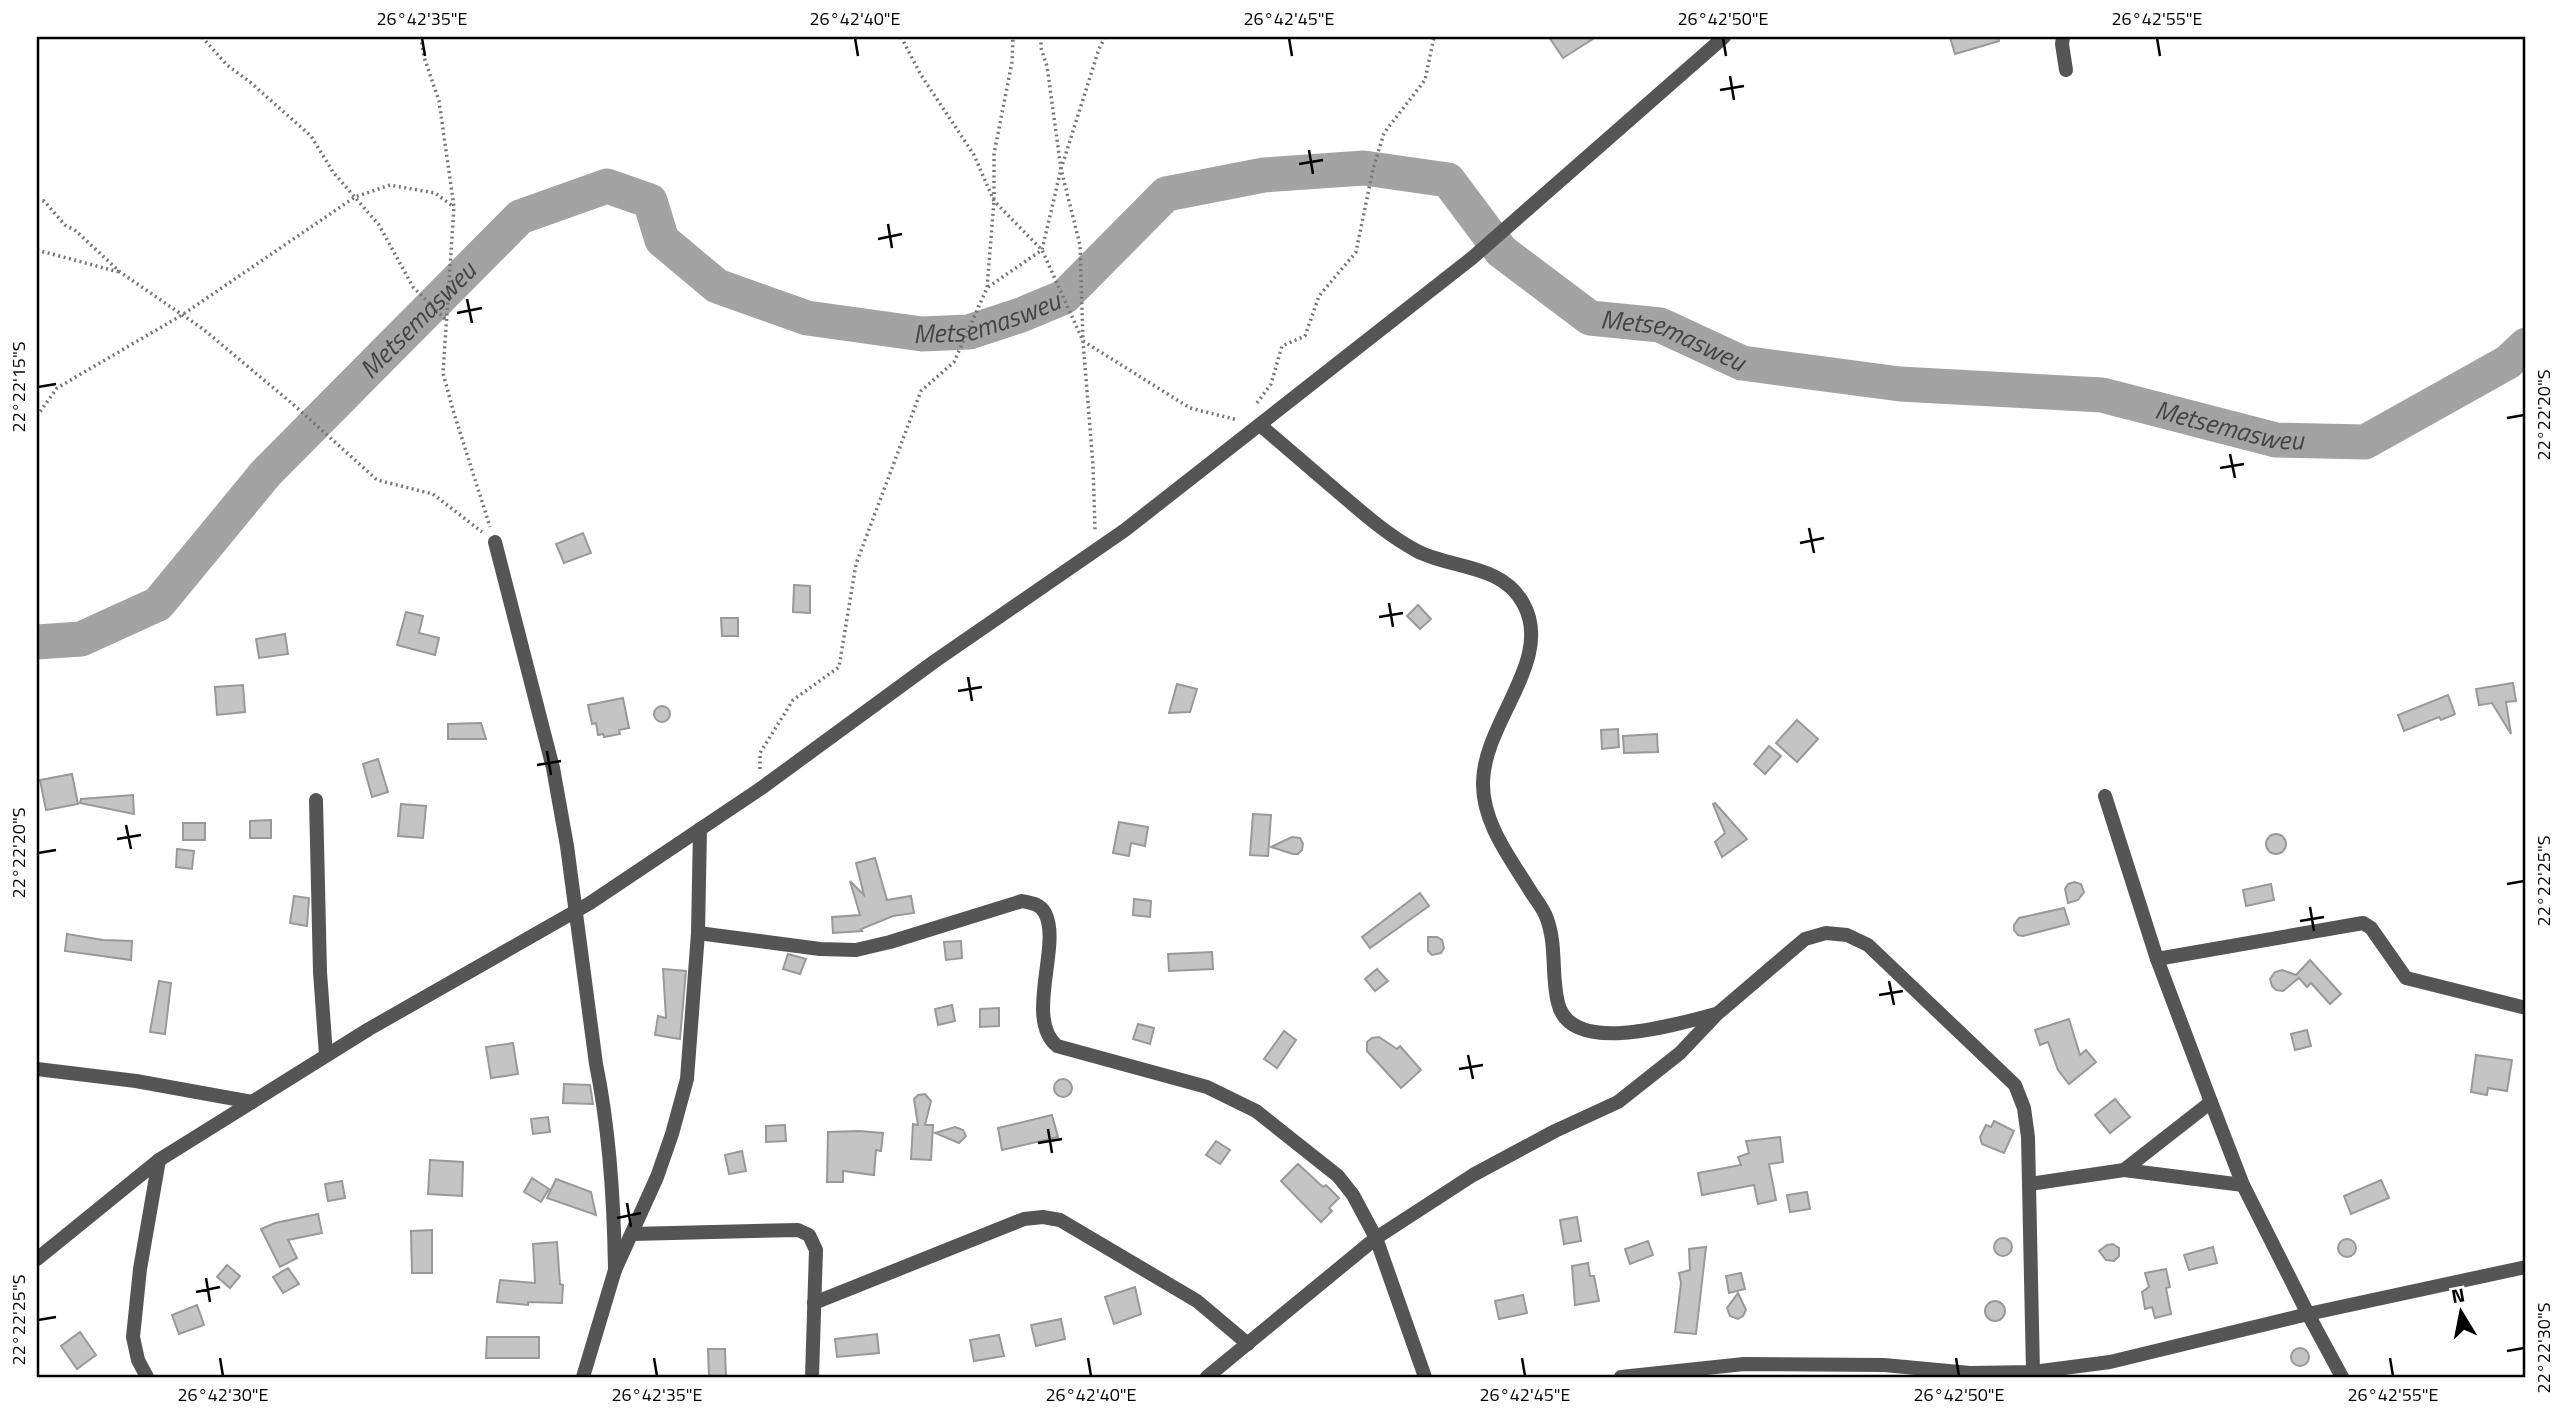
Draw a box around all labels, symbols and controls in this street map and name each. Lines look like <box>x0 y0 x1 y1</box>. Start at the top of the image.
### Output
text: 26°42'35"E <box>377 5 468 32</box>
text: 26°42'40"E <box>810 5 901 32</box>
text: 26°42'45"E <box>1244 5 1335 32</box>
text: 26°42'50"E <box>1678 5 1769 32</box>
text: 26°42'55"E <box>2112 5 2203 32</box>
water label: Metsemasweu <box>350 251 486 387</box>
water label: Metsemasweu <box>912 280 1068 353</box>
water label: Metsemasweu <box>1599 299 1754 382</box>
text: 22°22'15"S <box>5 342 32 432</box>
text: 22°22'20"S <box>2530 370 2557 460</box>
water label: Metsemasweu <box>2151 390 2306 460</box>
text: 22°22'20"S <box>5 808 32 898</box>
text: 22°22'25"S <box>2530 836 2557 926</box>
text: 22°22'25"S <box>5 1275 32 1365</box>
north arrow <box>2426 1278 2496 1348</box>
text: N <box>2449 1279 2467 1310</box>
text: 22°22'30"S <box>2530 1303 2557 1393</box>
text: 26°42'30"E <box>178 1381 269 1408</box>
text: 26°42'35"E <box>612 1381 703 1408</box>
text: 26°42'40"E <box>1046 1381 1137 1408</box>
text: 26°42'45"E <box>1480 1381 1571 1408</box>
text: 26°42'50"E <box>1914 1381 2005 1408</box>
text: 26°42'55"E <box>2348 1381 2439 1408</box>

